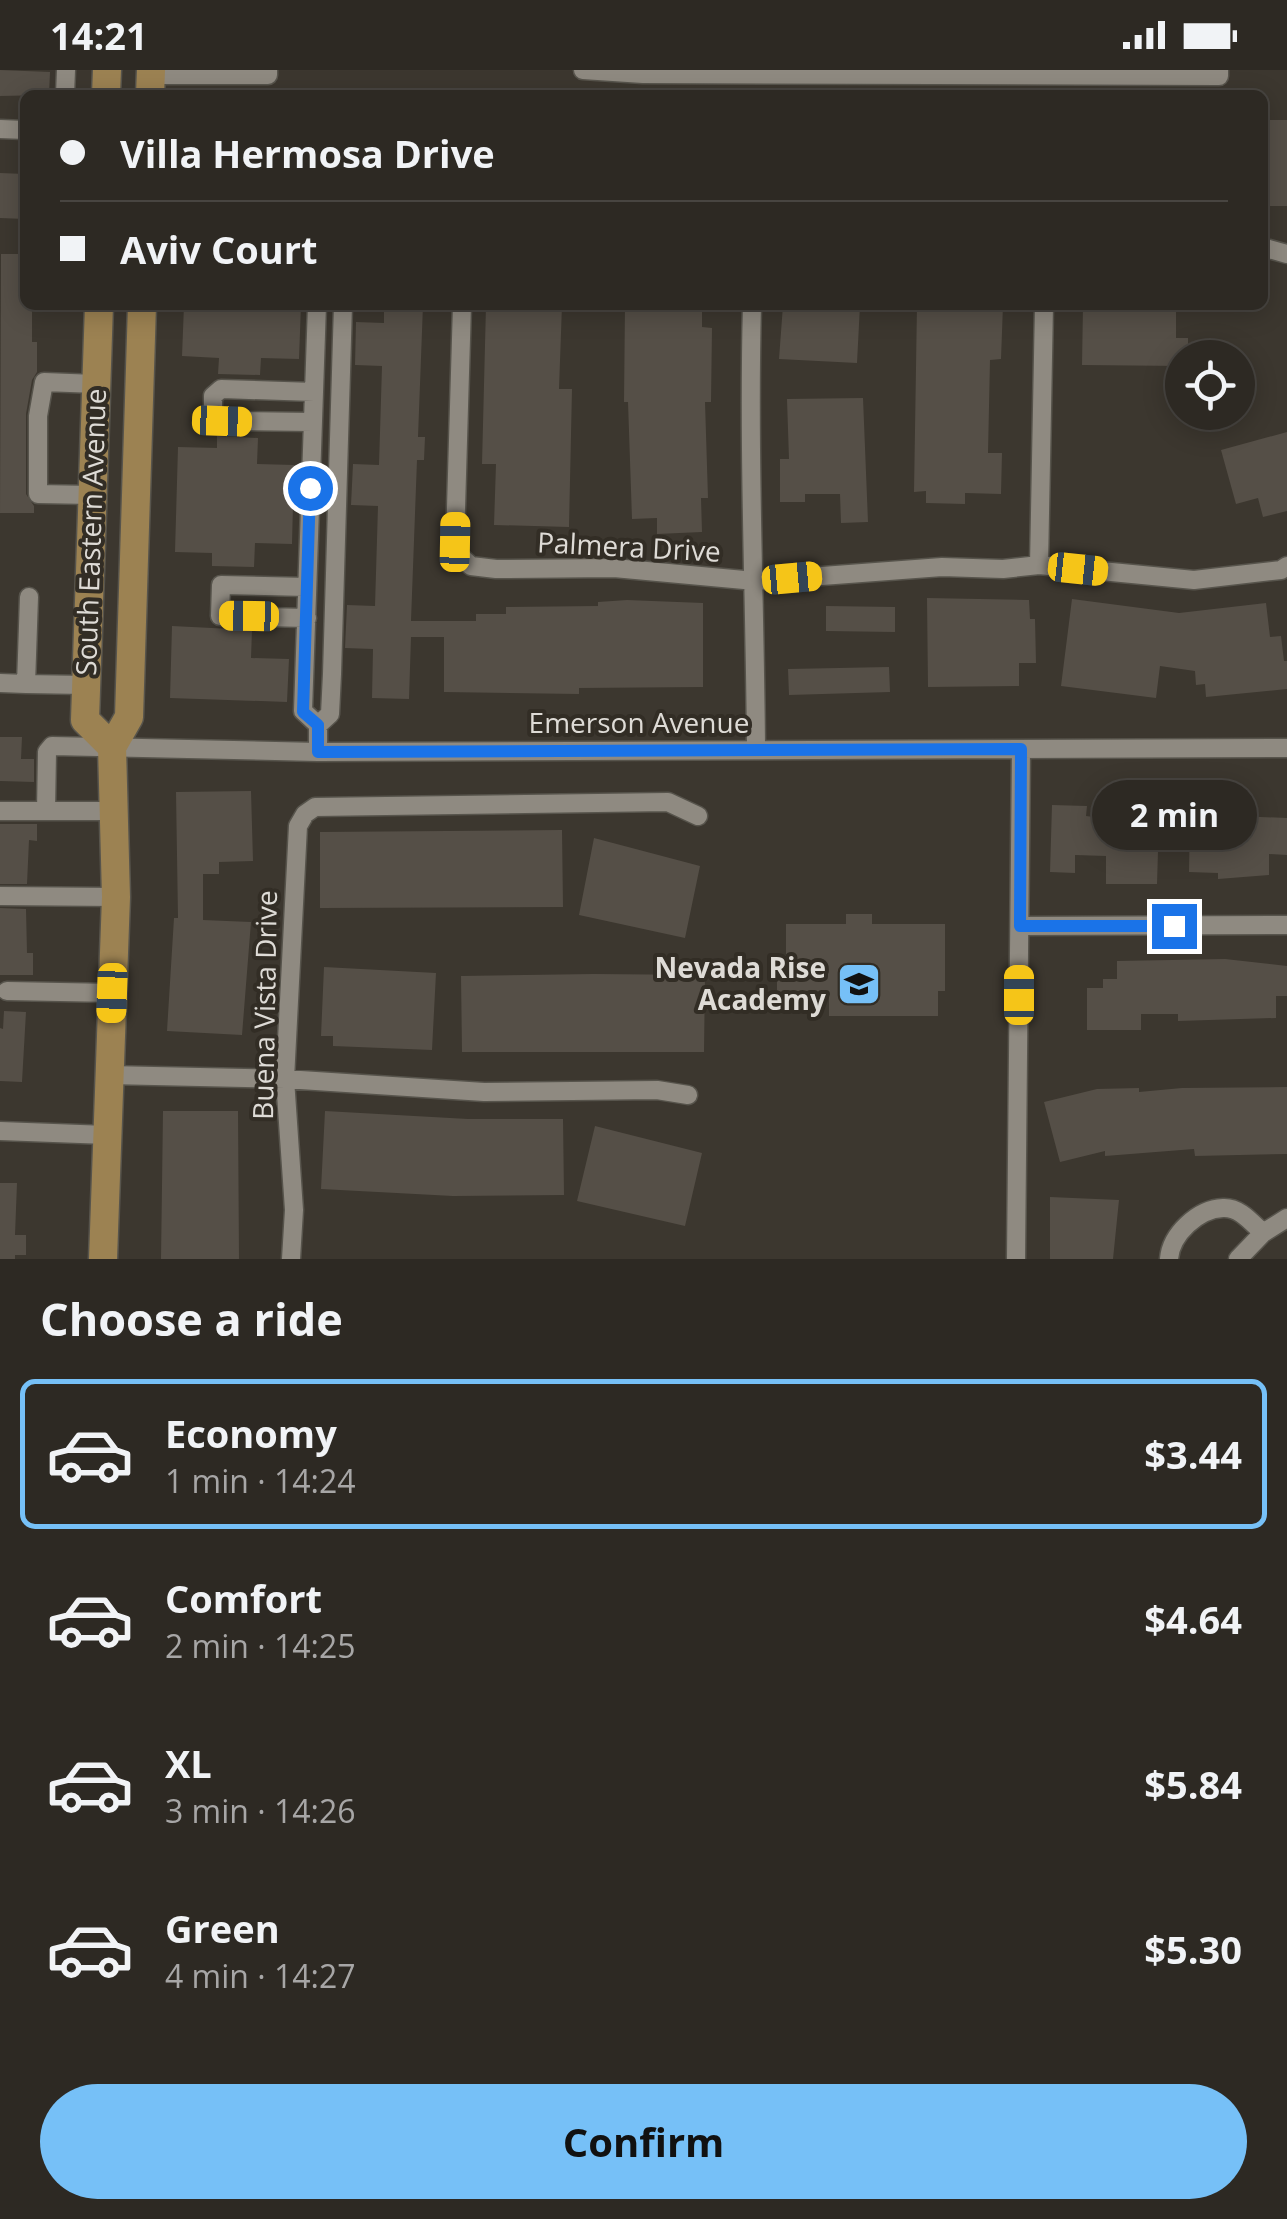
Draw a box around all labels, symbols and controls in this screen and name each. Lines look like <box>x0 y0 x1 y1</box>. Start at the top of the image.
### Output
text: 14:21 <box>50 9 148 61</box>
text: Villa Hermosa Drive <box>120 127 495 179</box>
text: Aviv Court <box>120 223 317 275</box>
map controls <box>1165 340 1255 430</box>
button: locate <box>1165 340 1255 430</box>
street label: South Eastern Avenue <box>66 388 114 676</box>
car <box>191 405 253 437</box>
route start <box>288 466 333 511</box>
car <box>439 512 471 572</box>
street label: Palmera Drive <box>536 522 722 570</box>
car <box>1047 551 1109 587</box>
car <box>761 560 823 596</box>
car <box>219 600 279 632</box>
street label: Emerson Avenue <box>529 703 749 741</box>
callout: 2 min <box>1092 781 1256 851</box>
text: 2 min <box>1130 793 1219 836</box>
street label: Buena Vista Drive <box>243 890 285 1120</box>
route end <box>1152 904 1197 949</box>
place label: Nevada Rise Academy <box>654 948 826 1018</box>
school or university icon: Nevada Rise Academy <box>836 961 882 1007</box>
car <box>96 962 128 1024</box>
car <box>1004 965 1034 1025</box>
text: Choose a ride <box>40 1288 343 1349</box>
text: Economy <box>165 1407 337 1459</box>
icon: car <box>45 1409 135 1499</box>
text: $3.44 <box>1144 1428 1242 1480</box>
text: 1 min · 14:24 <box>165 1459 356 1502</box>
text: Comfort <box>165 1572 322 1624</box>
icon: car <box>45 1574 135 1664</box>
text: $4.64 <box>1144 1593 1242 1645</box>
text: 2 min · 14:25 <box>165 1624 356 1667</box>
text: XL <box>165 1737 212 1789</box>
icon: car <box>45 1739 135 1829</box>
text: $5.84 <box>1144 1758 1242 1810</box>
text: 3 min · 14:26 <box>165 1789 356 1832</box>
text: Green <box>165 1902 280 1954</box>
icon: car <box>45 1904 135 1994</box>
text: $5.30 <box>1144 1923 1242 1975</box>
text: 4 min · 14:27 <box>165 1954 356 1997</box>
button: Confirm <box>40 2084 1247 2199</box>

